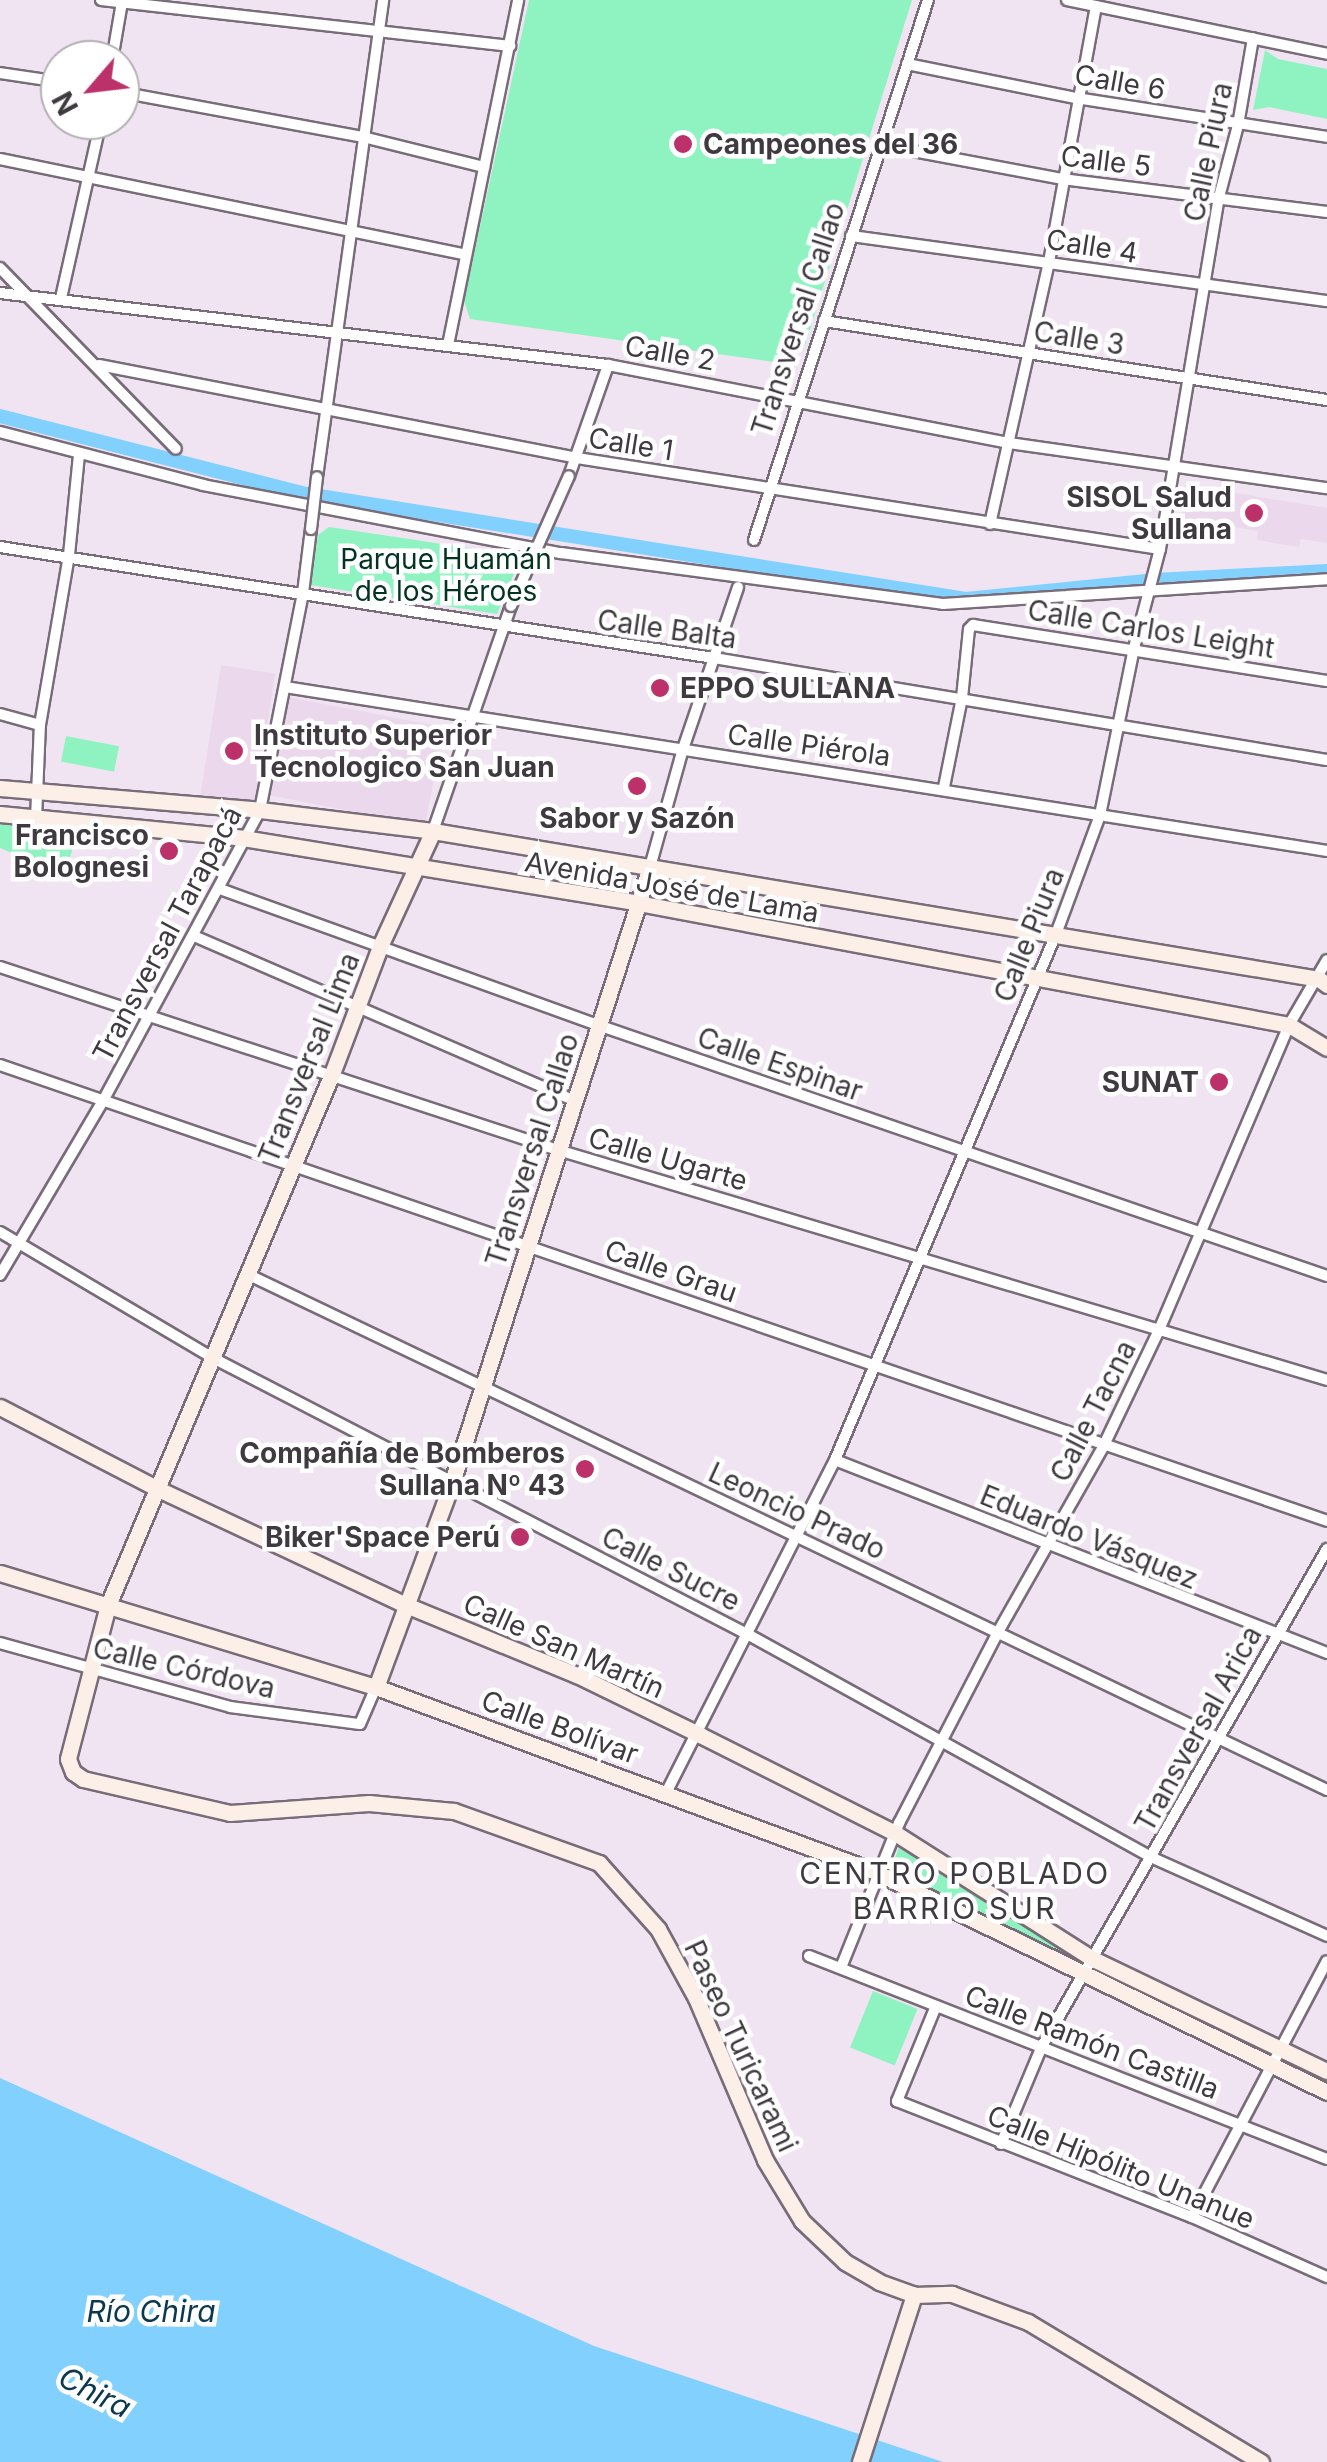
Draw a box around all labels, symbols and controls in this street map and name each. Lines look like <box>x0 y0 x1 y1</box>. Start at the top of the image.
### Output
north arrow <box>40 40 140 140</box>
street label: Calle 6 <box>1072 58 1168 106</box>
street label: Calle Piura <box>1177 79 1239 225</box>
text: N <box>45 86 85 121</box>
place label: Campeones del 36 <box>703 127 958 161</box>
marker: Campeones del 36 <box>672 133 694 155</box>
street label: Calle 5 <box>1059 139 1153 183</box>
street label: Transversal Callao <box>744 198 852 440</box>
street label: Calle 4 <box>1044 222 1140 270</box>
street label: Calle 3 <box>1031 314 1127 362</box>
street label: Calle 2 <box>622 329 718 377</box>
street label: Calle 1 <box>586 421 676 467</box>
place label: SISOL Salud Sullana <box>1066 480 1232 546</box>
marker: SISOL Salud Sullana <box>1241 500 1267 526</box>
park label: Parque Huamán de los Héroes <box>340 542 552 608</box>
street label: Calle Carlos Leight <box>1025 593 1277 665</box>
street label: Calle Balta <box>595 603 739 655</box>
place label: EPPO SULLANA <box>680 671 895 705</box>
marker: EPPO SULLANA <box>649 677 671 699</box>
street label: Calle Piérola <box>725 717 893 773</box>
place label: Instituto Superior Tecnologico San Juan <box>254 718 555 784</box>
marker: Instituto Superior Tecnologico San Juan <box>223 740 245 762</box>
marker: Sabor y Sazón <box>626 775 648 797</box>
street label: Transversal Tarapacá <box>85 801 249 1067</box>
place label: Sabor y Sazón <box>539 801 735 835</box>
place label: Francisco Bolognesi <box>13 818 149 884</box>
marker: Francisco Bolognesi <box>158 840 180 862</box>
street label: Avenida José de Lama <box>522 845 822 929</box>
street label: Calle Piura <box>987 863 1071 1007</box>
street label: Transversal Lima <box>251 948 367 1168</box>
street label: Calle Espinar <box>693 1020 867 1108</box>
street label: Transversal Callao <box>478 1029 586 1271</box>
place label: SUNAT <box>1102 1065 1199 1099</box>
marker: SUNAT <box>1208 1071 1230 1093</box>
street label: Calle Ugarte <box>585 1120 751 1198</box>
street label: Calle Grau <box>600 1233 742 1309</box>
street label: Calle Tacna <box>1043 1335 1143 1487</box>
place label: Compañía de Bomberos Sullana Nº 43 <box>239 1436 565 1502</box>
street label: Leoncio Prado <box>703 1455 891 1567</box>
marker: Compañía de Bomberos Sullana Nº 43 <box>574 1458 596 1480</box>
street label: Eduardo Vásquez <box>975 1478 1203 1596</box>
place label: Biker'Space Perú <box>265 1520 500 1554</box>
street label: Calle Sucre <box>596 1520 746 1618</box>
marker: Biker'Space Perú <box>509 1526 531 1548</box>
street label: Calle San Martín <box>458 1587 670 1705</box>
street label: Transversal Arica <box>1127 1620 1269 1838</box>
street label: Calle Córdova <box>90 1631 278 1705</box>
street label: Calle Bolívar <box>477 1683 643 1771</box>
district label: CENTRO POBLADO BARRIO SUR <box>799 1855 1111 1926</box>
street label: Paseo Turicarami <box>677 1935 805 2157</box>
street label: Calle Ramón Castilla <box>960 1978 1224 2106</box>
street label: Calle Hipólito Unanue <box>983 2098 1259 2236</box>
water label: Río Chira <box>86 2293 216 2329</box>
water label: Chira <box>53 2359 137 2425</box>

